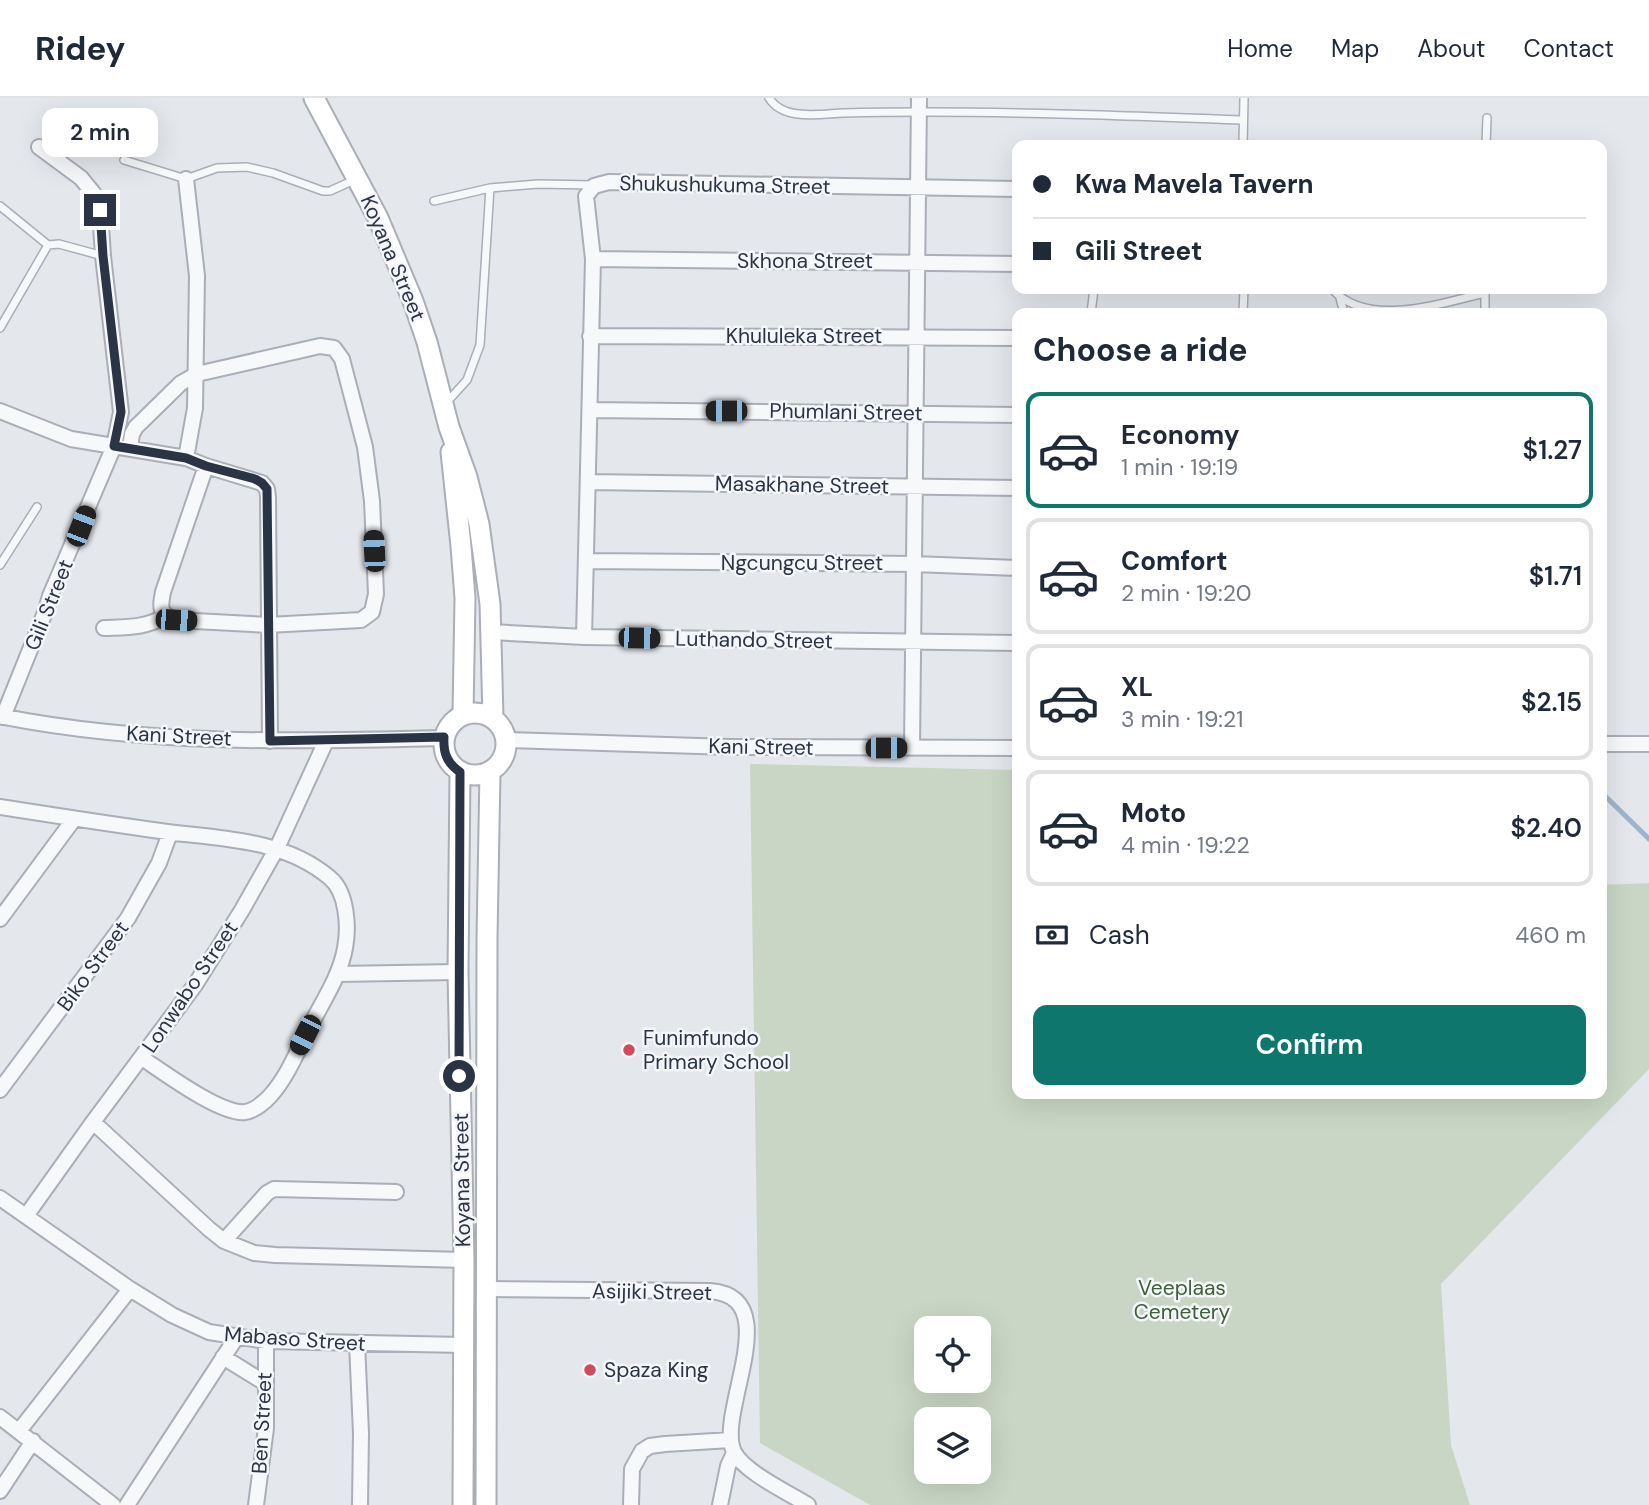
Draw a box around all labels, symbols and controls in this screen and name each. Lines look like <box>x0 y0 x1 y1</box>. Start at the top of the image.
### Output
text: Ridey <box>35 27 125 70</box>
text: Home <box>1227 33 1293 64</box>
text: Map <box>1331 33 1379 64</box>
text: About <box>1417 33 1486 64</box>
text: Contact <box>1524 33 1614 64</box>
callout: 2 min <box>42 108 158 158</box>
text: 2 min <box>70 117 130 147</box>
text: Kwa Mavela Tavern <box>1075 167 1314 201</box>
street label: Shukushukuma Street <box>619 169 831 201</box>
street label: Koyana Street <box>354 191 432 325</box>
route end <box>84 194 116 226</box>
text: Gili Street <box>1075 234 1202 268</box>
street label: Skhona Street <box>737 247 873 275</box>
street label: Khululeka Street <box>726 322 882 350</box>
text: Choose a ride <box>1033 329 1248 371</box>
street label: Phumlani Street <box>769 397 923 427</box>
car <box>706 401 748 422</box>
text: Economy <box>1121 418 1239 452</box>
icon: car <box>1037 419 1100 482</box>
text: $1.27 <box>1523 433 1582 467</box>
text: 1 min · 19:19 <box>1121 452 1238 482</box>
street label: Masakhane Street <box>715 469 889 501</box>
car <box>64 503 99 549</box>
car <box>363 529 386 573</box>
text: Comfort <box>1121 544 1227 578</box>
icon: car <box>1037 545 1100 608</box>
street label: Ngcungcu Street <box>721 549 883 577</box>
street label: Gili Street <box>18 555 80 655</box>
text: $1.71 <box>1529 559 1582 593</box>
text: 2 min · 19:20 <box>1121 578 1251 608</box>
car <box>155 608 198 632</box>
street label: Luthando Street <box>675 625 833 655</box>
car <box>618 627 661 649</box>
text: XL <box>1121 670 1153 704</box>
icon: car <box>1037 671 1100 734</box>
text: $2.15 <box>1521 685 1582 719</box>
text: 3 min · 19:21 <box>1121 704 1243 734</box>
street label: Kani Street <box>126 719 232 753</box>
street label: Kani Street <box>708 732 814 762</box>
car <box>866 738 908 759</box>
text: Moto <box>1121 796 1186 830</box>
icon: car <box>1037 797 1100 860</box>
text: $2.40 <box>1511 811 1582 845</box>
text: 4 min · 19:22 <box>1121 830 1250 860</box>
street label: Biko Street <box>51 915 135 1017</box>
street label: Lonwabo Street <box>136 916 244 1058</box>
icon: cash <box>1033 916 1071 954</box>
text: Cash <box>1089 918 1150 952</box>
text: 460 m <box>1515 920 1586 950</box>
button: Confirm <box>1033 1005 1586 1085</box>
car <box>287 1012 324 1058</box>
place label: Funimfundo Primary School <box>643 1024 789 1076</box>
marker: Funimfundo Primary School <box>621 1042 637 1058</box>
route start <box>443 1060 475 1092</box>
street label: Koyana Street <box>447 1113 477 1247</box>
park label: Veeplaas Cemetery <box>1134 1274 1231 1326</box>
street label: Asijiki Street <box>592 1277 712 1307</box>
map controls <box>914 1316 991 1484</box>
button: locate <box>914 1316 991 1393</box>
street label: Mabaso Street <box>223 1320 367 1358</box>
place label: Spaza King <box>604 1356 709 1384</box>
marker: Spaza King <box>582 1362 598 1378</box>
street label: Ben Street <box>245 1371 279 1475</box>
button: layers <box>914 1407 991 1484</box>

